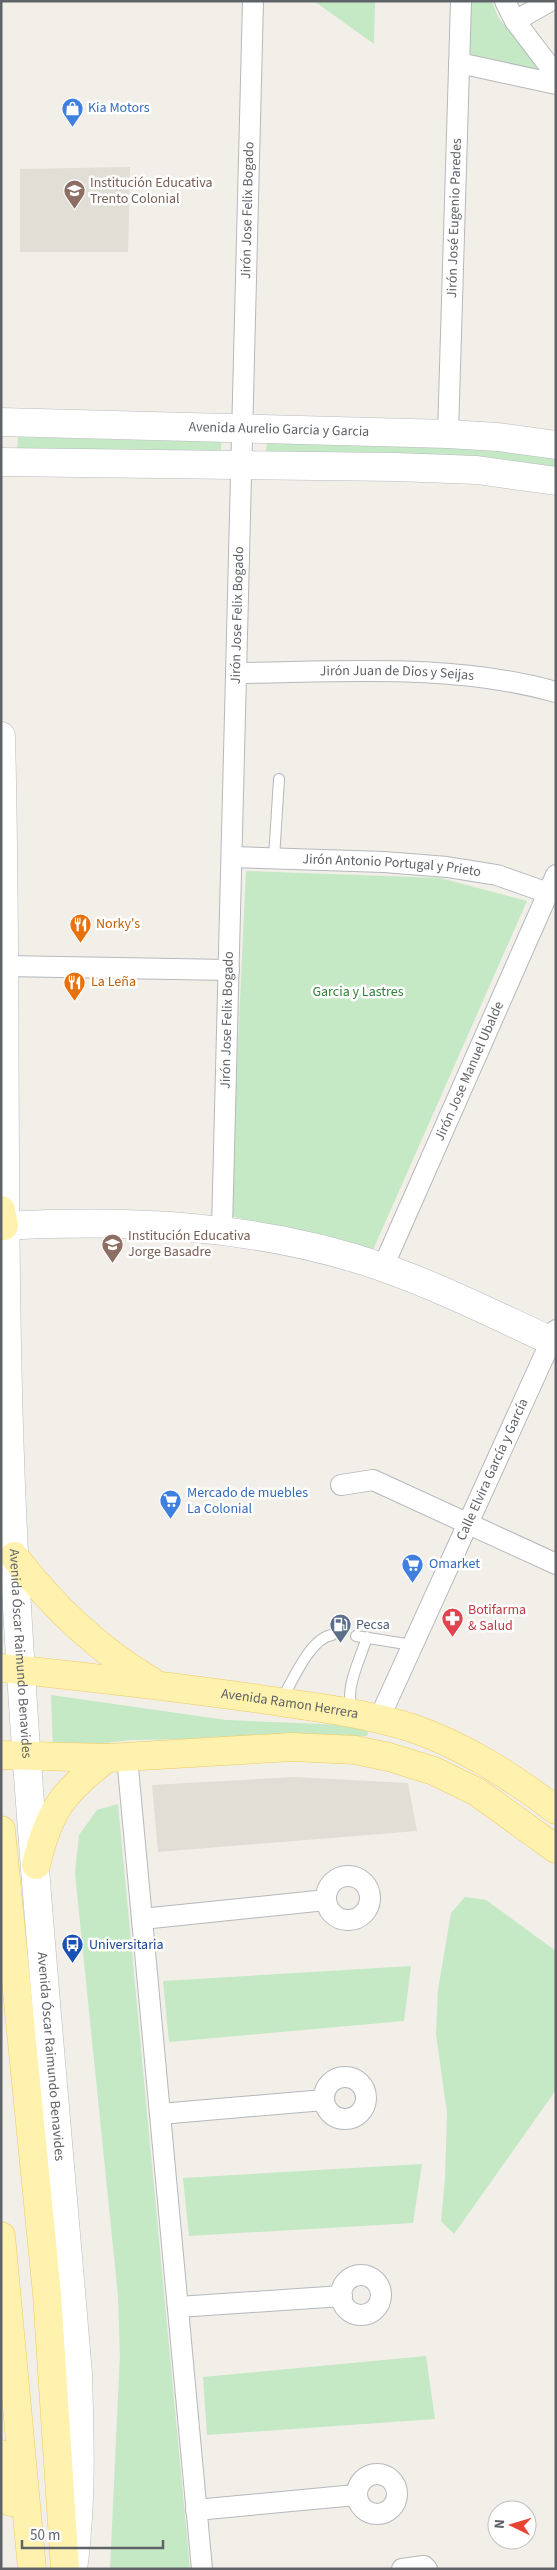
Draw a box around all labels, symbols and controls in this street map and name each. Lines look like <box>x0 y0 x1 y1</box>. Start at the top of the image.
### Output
shop icon: Kia Motors <box>60 96 84 127</box>
place label: Kia Motors <box>88 98 150 118</box>
street label: Jirón José Eugenio Paredes <box>442 138 467 298</box>
street label: Jirón Jose Felix Bogado <box>236 141 259 279</box>
place label: Institución Educativa Trento Colonial <box>90 173 213 209</box>
school or university icon: Institución Educativa Trento Colonial <box>62 179 86 210</box>
street label: Avenida Aurelio Garcia y Garcia <box>188 417 370 442</box>
street label: Jirón Jose Felix Bogado <box>226 546 249 684</box>
street label: Jirón Juan de Dios y Seijas <box>320 661 475 686</box>
street label: Jirón Antonio Portugal y Prieto <box>302 849 482 882</box>
restaurant icon: Norky's <box>68 912 92 943</box>
place label: Norky's <box>96 914 140 934</box>
street label: Jirón Jose Felix Bogado <box>216 951 239 1089</box>
restaurant icon: La Leña <box>63 970 87 1001</box>
place label: La Leña <box>91 972 136 992</box>
park label: Garcia y Lastres <box>312 982 404 1002</box>
street label: Jirón Jose Manuel Ubalde <box>430 998 509 1144</box>
place label: Institución Educativa Jorge Basadre <box>128 1226 251 1262</box>
school or university icon: Institución Educativa Jorge Basadre <box>100 1232 124 1263</box>
street label: Calle Elvira García y García <box>451 1395 534 1544</box>
place label: Mercado de muebles La Colonial <box>187 1483 308 1519</box>
supermarket icon: Mercado de muebles La Colonial <box>159 1489 183 1520</box>
street label: Avenida Óscar Raimundo Benavides <box>4 1548 37 1759</box>
supermarket icon: Omarket <box>401 1552 425 1583</box>
place label: Omarket <box>429 1554 480 1574</box>
place label: Botifarma & Salud <box>468 1600 526 1636</box>
pharmacy icon: Botifarma & Salud <box>440 1606 464 1637</box>
fuel station icon: Pecsa <box>328 1613 352 1644</box>
place label: Pecsa <box>356 1615 390 1635</box>
street label: Avenida Ramon Herrera <box>220 1684 360 1724</box>
bus stop icon: Universitaria <box>61 1933 85 1964</box>
place label: Universitaria <box>89 1935 164 1955</box>
street label: Avenida Óscar Raimundo Benavides <box>32 1951 70 2162</box>
north arrow <box>487 2500 537 2550</box>
scale bar <box>22 2518 164 2550</box>
text: N <box>490 2518 510 2529</box>
text: 50 m <box>30 2525 60 2546</box>

